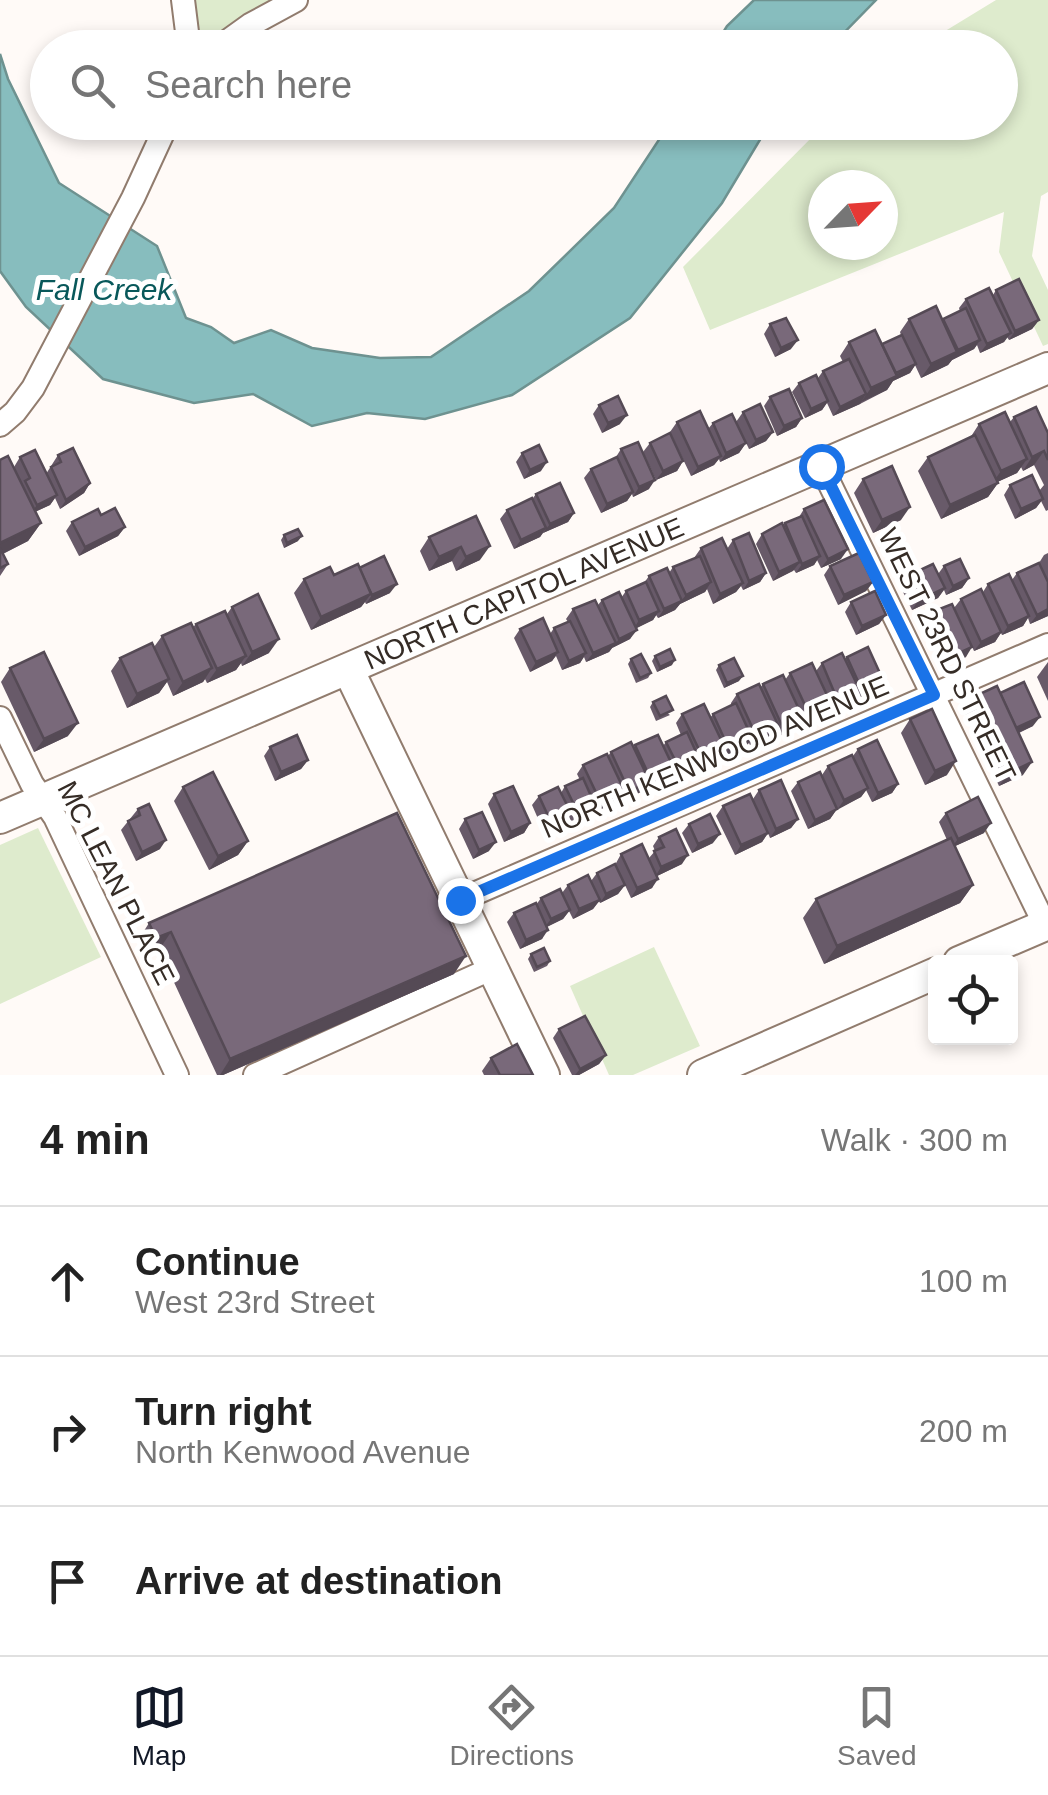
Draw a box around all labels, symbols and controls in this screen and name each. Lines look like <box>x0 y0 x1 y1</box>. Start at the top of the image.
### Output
search box <box>30 30 1018 140</box>
icon: search <box>65 58 120 113</box>
text: Search here <box>145 64 352 106</box>
north arrow <box>808 170 898 260</box>
water label: Fall Creek <box>36 273 174 306</box>
route start <box>799 444 845 490</box>
street label: NORTH CAPITOL AVENUE <box>359 511 688 675</box>
street label: WEST 23RD STREET <box>872 523 1022 787</box>
street label: NORTH KENWOOD AVENUE <box>537 670 893 844</box>
street label: MC LEAN PLACE <box>51 776 181 990</box>
route end <box>438 878 484 924</box>
map controls <box>928 955 1018 1045</box>
button: locate <box>928 955 1018 1045</box>
text: 4 min <box>40 1116 150 1163</box>
text: Walk · 300 m <box>821 1122 1008 1158</box>
text: Continue <box>135 1241 300 1283</box>
icon: ahead <box>40 1254 95 1309</box>
text: 100 m <box>919 1263 1008 1299</box>
text: West 23rd Street <box>135 1284 375 1320</box>
text: Turn right <box>135 1391 312 1433</box>
icon: right <box>40 1404 95 1459</box>
text: 200 m <box>919 1413 1008 1449</box>
text: North Kenwood Avenue <box>135 1434 471 1470</box>
icon: arrive <box>40 1554 95 1609</box>
text: Arrive at destination <box>135 1560 502 1602</box>
tab: Map <box>132 1680 187 1772</box>
tab: Directions <box>450 1680 574 1772</box>
tab: Saved <box>837 1680 916 1772</box>

